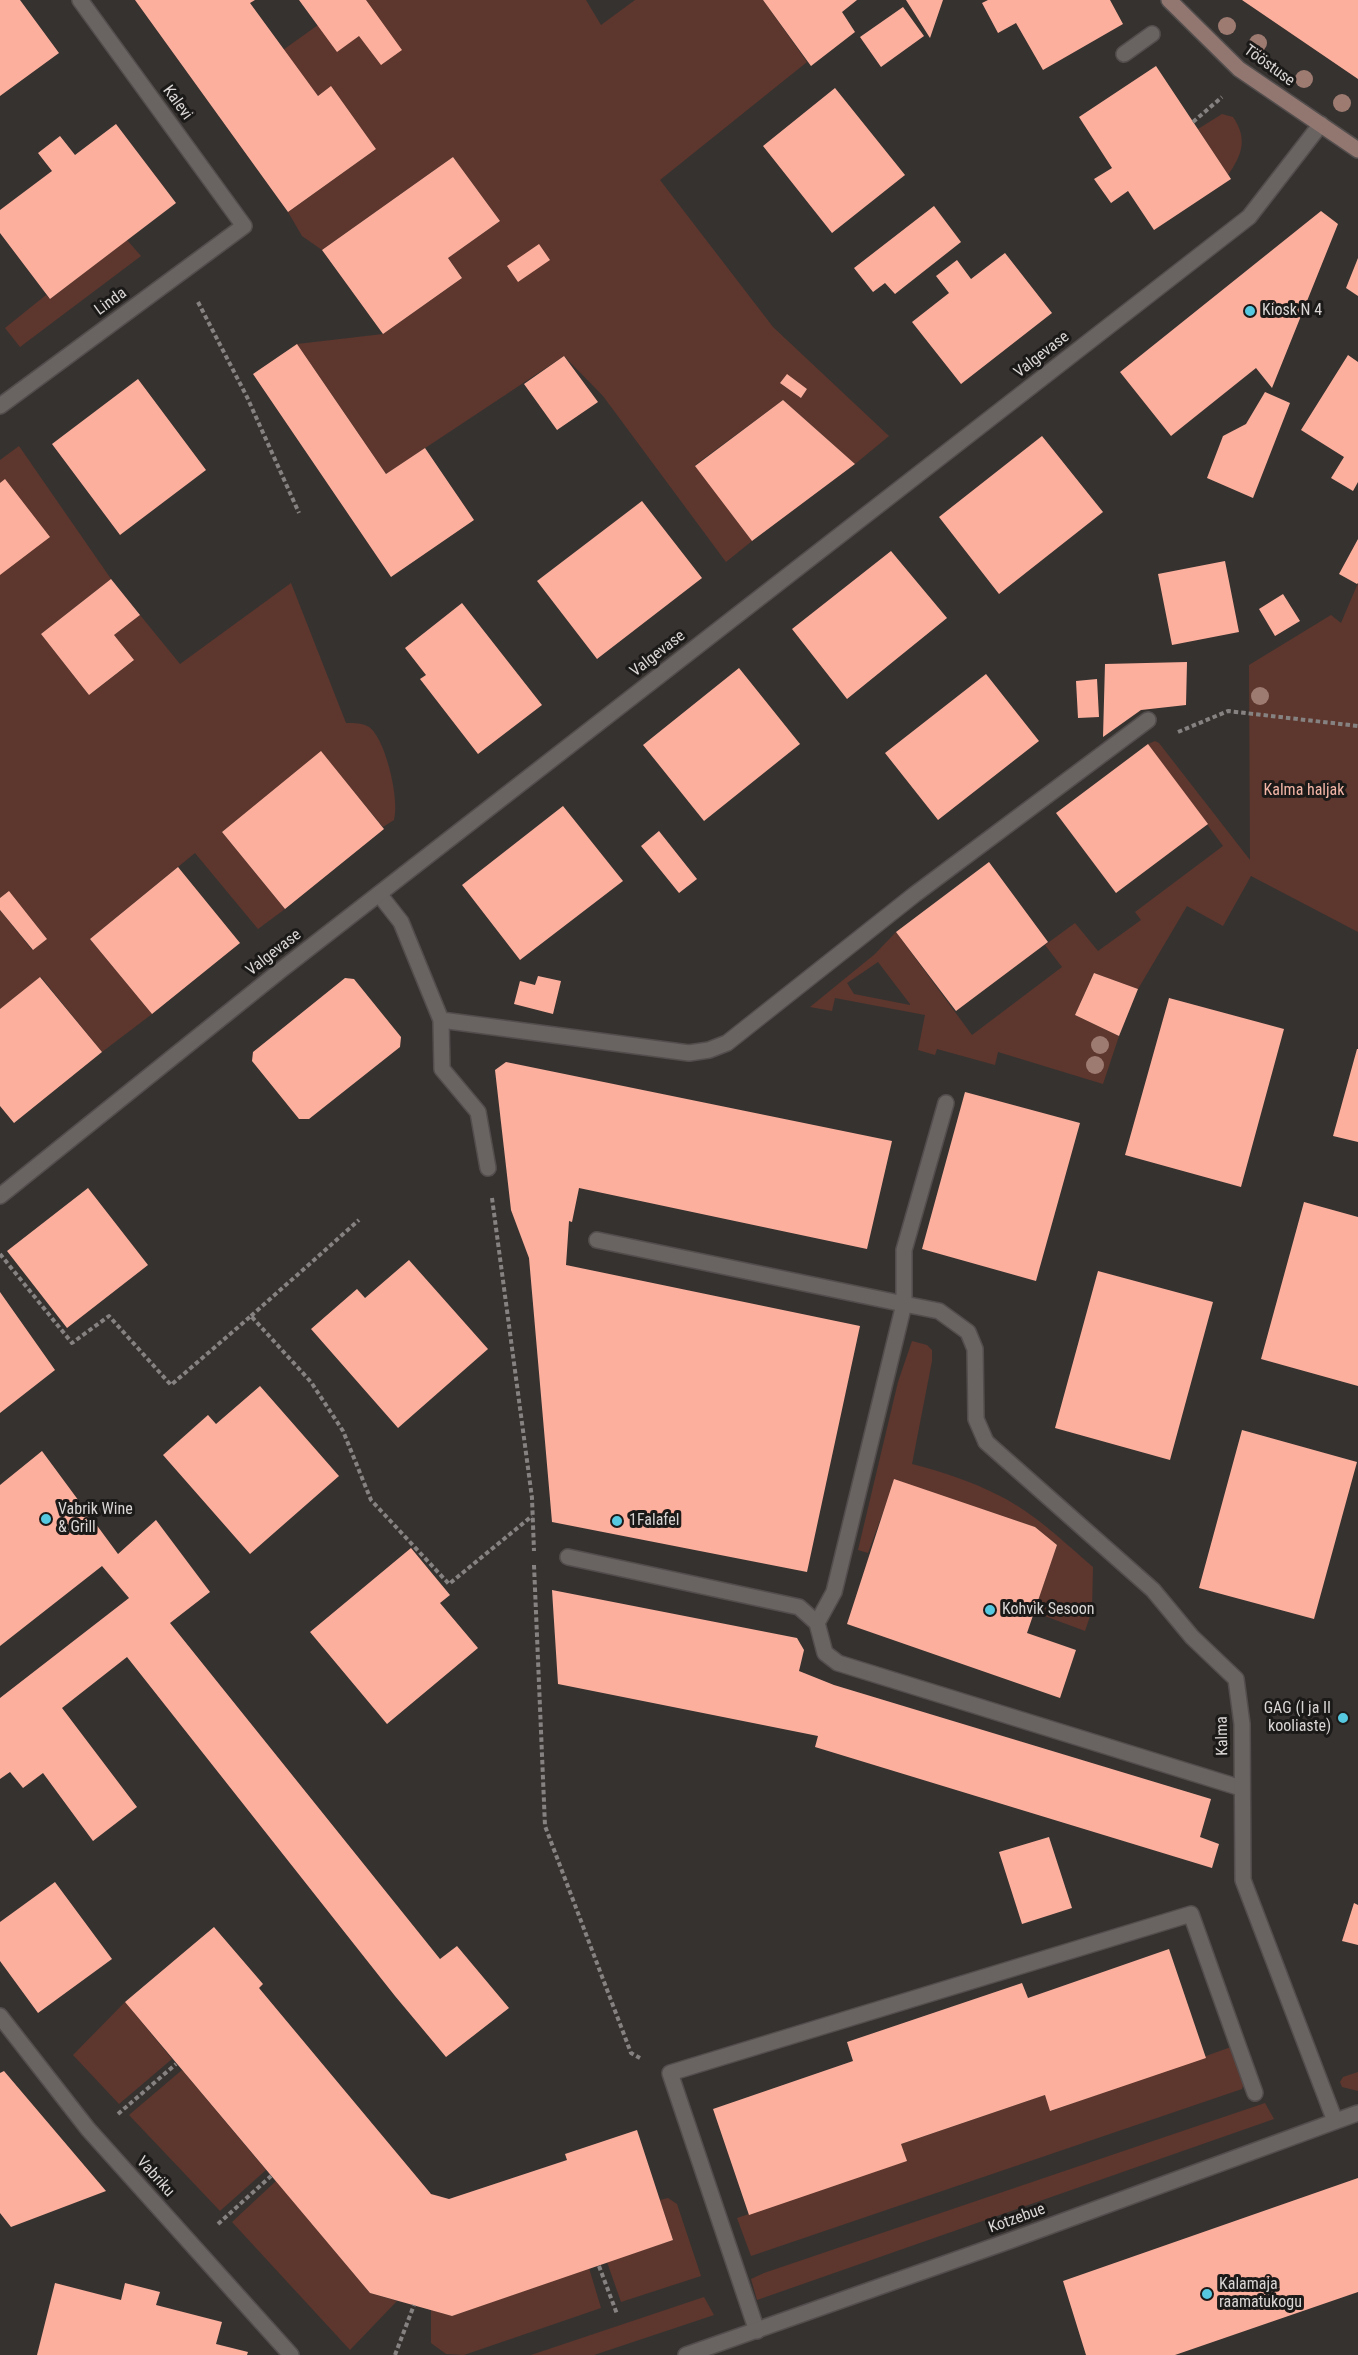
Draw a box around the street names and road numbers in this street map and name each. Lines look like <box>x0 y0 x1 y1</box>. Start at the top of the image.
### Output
street label: Tööstuse <box>1240 41 1298 91</box>
street label: Kalevi <box>158 82 196 124</box>
street label: Linda <box>91 284 131 320</box>
street label: Valgevase <box>1011 328 1073 382</box>
street label: Valgevase <box>627 627 689 681</box>
street label: Valgevase <box>243 926 305 980</box>
street label: Kalma <box>1213 1716 1233 1756</box>
street label: Vabriku <box>132 2153 178 2201</box>
street label: Kotzebue <box>986 2200 1048 2238</box>

